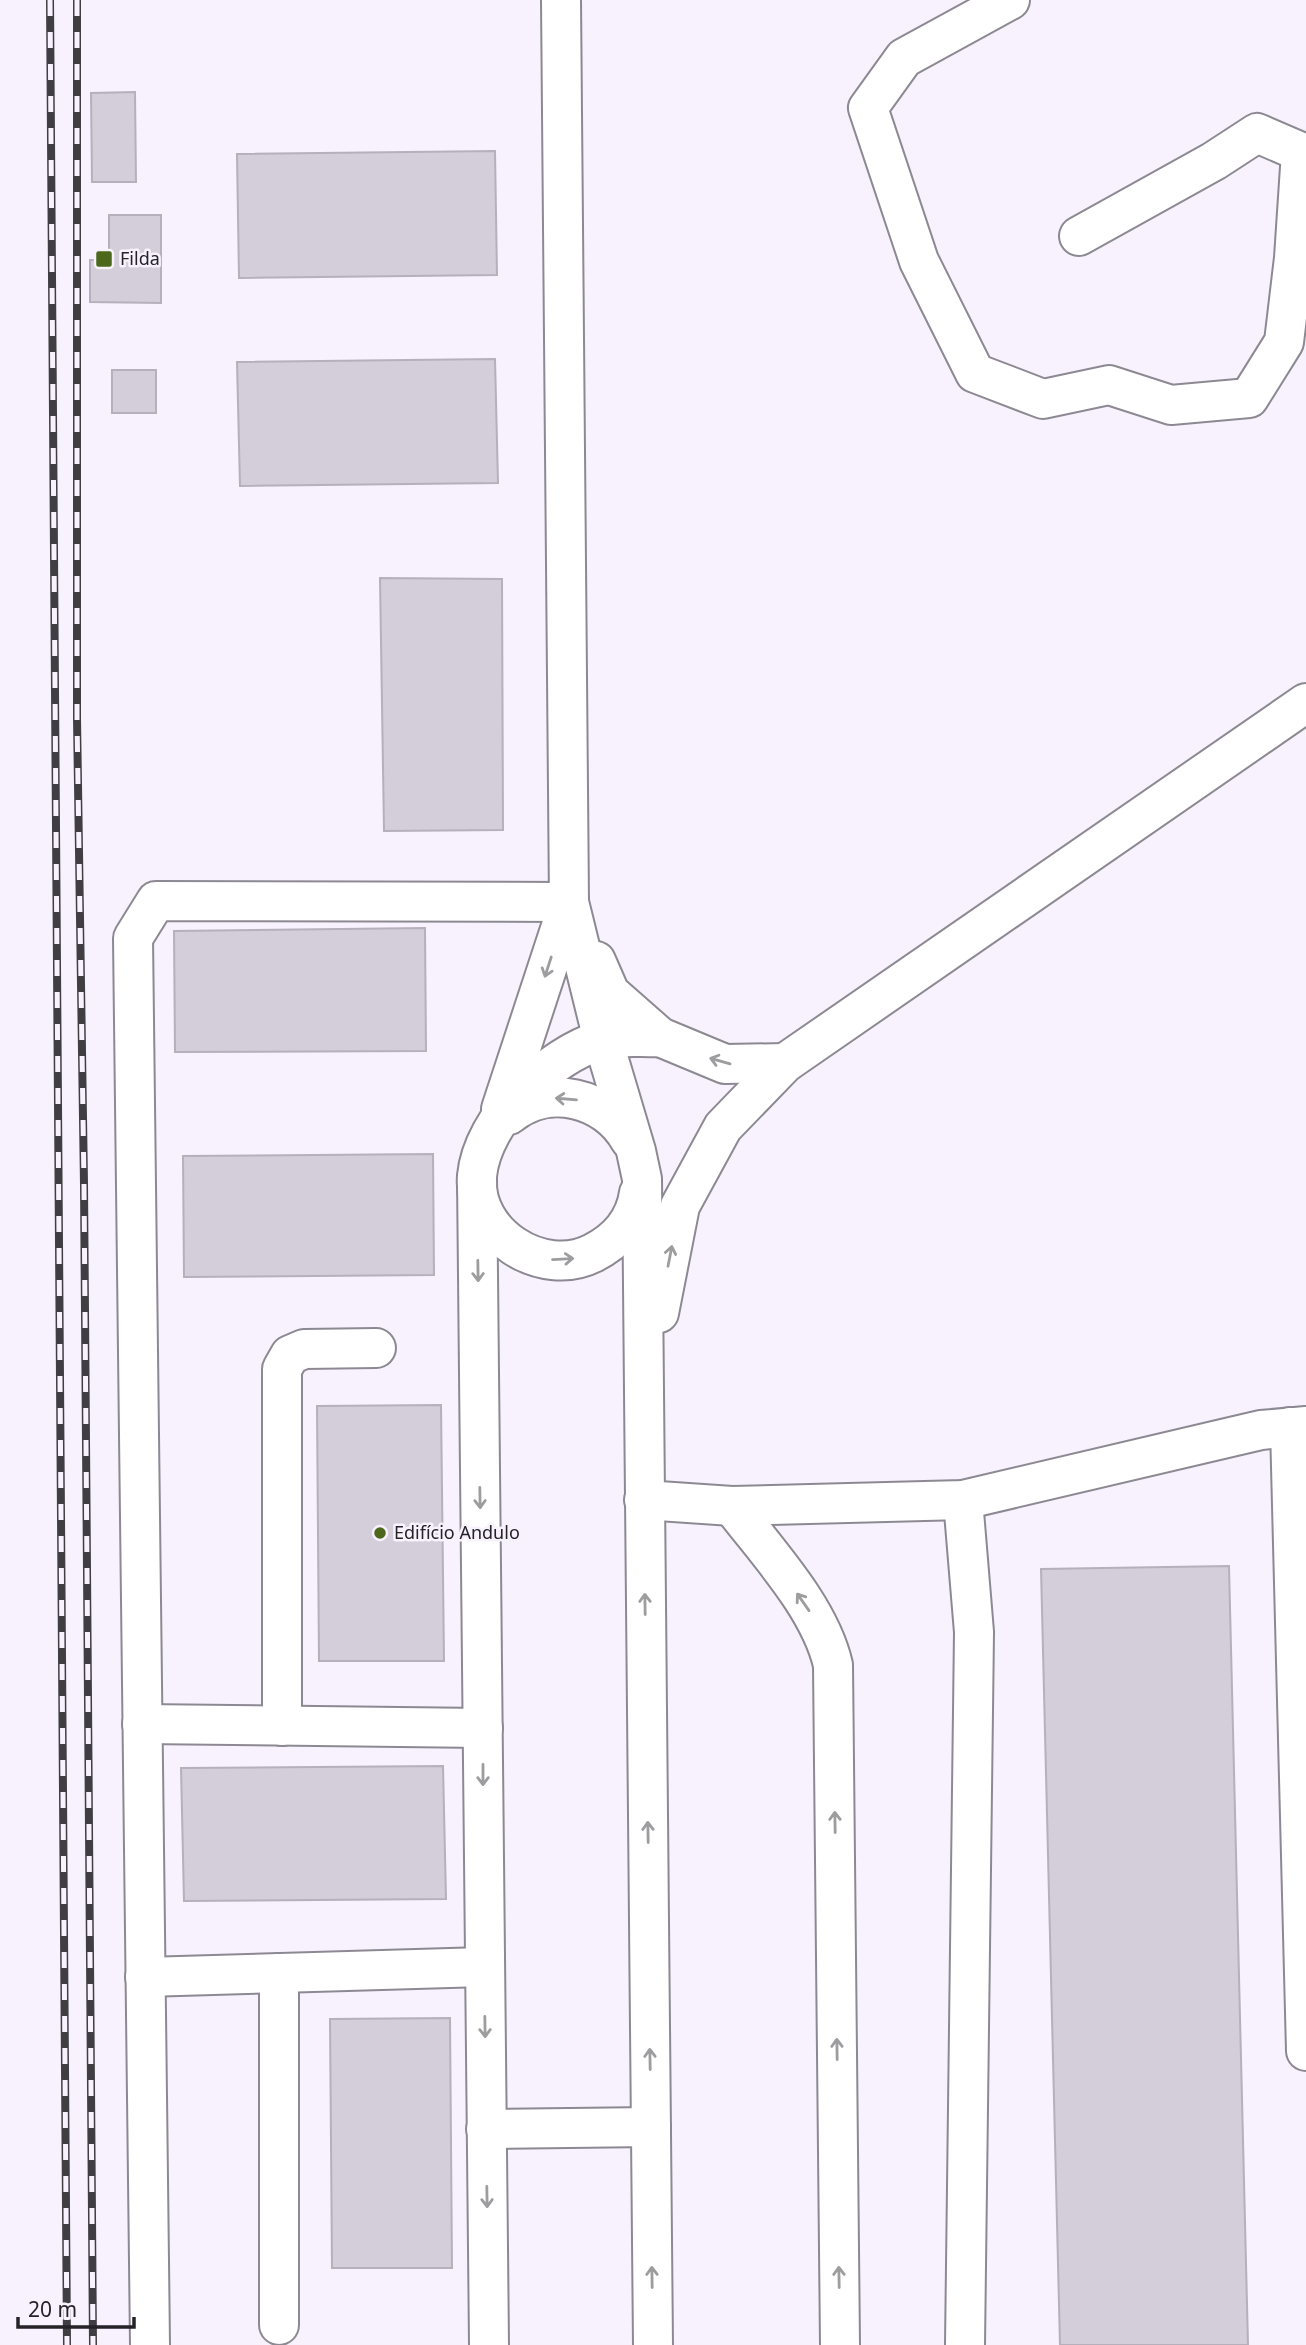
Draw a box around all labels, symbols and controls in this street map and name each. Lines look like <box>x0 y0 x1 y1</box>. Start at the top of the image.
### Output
place label: Filda <box>120 246 160 270</box>
marker: Filda <box>94 249 114 269</box>
one-way arrow <box>541 955 553 977</box>
one-way arrow <box>710 1054 732 1067</box>
one-way arrow <box>555 1092 578 1105</box>
one-way arrow <box>664 1245 678 1268</box>
one-way arrow <box>552 1253 575 1266</box>
one-way arrow <box>471 1259 485 1282</box>
one-way arrow <box>473 1486 487 1509</box>
place label: Edifício Andulo <box>394 1520 520 1544</box>
marker: Edifício Andulo <box>372 1525 388 1541</box>
one-way arrow <box>639 1593 652 1616</box>
one-way arrow <box>796 1593 810 1612</box>
one-way arrow <box>476 1763 490 1786</box>
one-way arrow <box>828 1811 842 1834</box>
one-way arrow <box>641 1820 655 1843</box>
one-way arrow <box>478 2015 492 2038</box>
one-way arrow <box>830 2038 844 2061</box>
one-way arrow <box>643 2048 657 2071</box>
one-way arrow <box>480 2186 494 2209</box>
one-way arrow <box>645 2266 659 2289</box>
one-way arrow <box>832 2266 846 2289</box>
scale bar <box>18 2286 133 2330</box>
text: 20 m <box>28 2295 77 2323</box>

